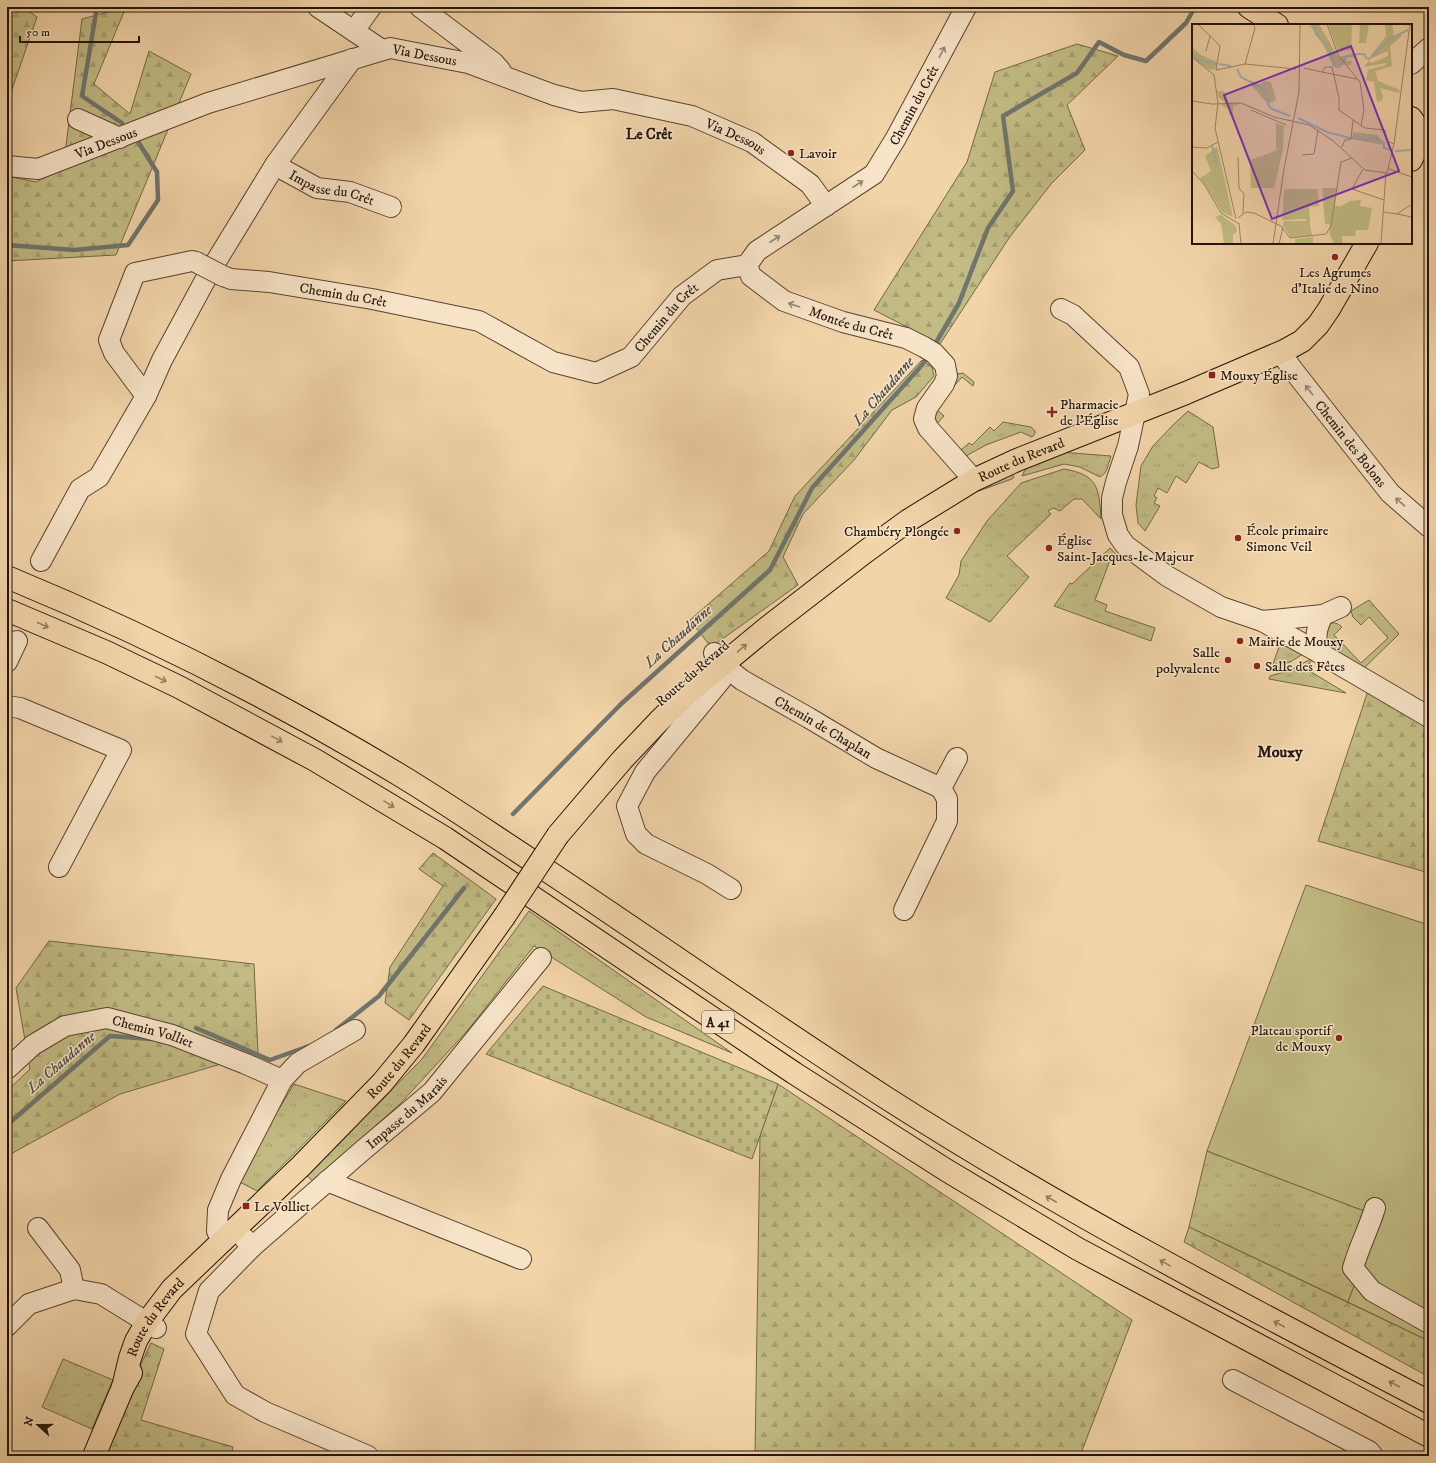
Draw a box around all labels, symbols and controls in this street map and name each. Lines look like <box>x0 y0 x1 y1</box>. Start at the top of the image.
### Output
scale bar <box>20 18 139 44</box>
inset map <box>1192 24 1412 244</box>
text: 50 m <box>26 25 50 40</box>
street label: Via Dessous <box>390 40 459 71</box>
one-way arrow <box>938 46 946 58</box>
street label: Chemin du Crêt <box>886 62 943 149</box>
street label: Via Dessous <box>702 115 770 159</box>
street label: Via Dessous <box>72 123 140 164</box>
district label: Le Crêt <box>626 125 673 144</box>
place label: Lavoir <box>799 145 838 163</box>
marker: Lavoir <box>786 148 796 158</box>
street label: Impasse du Crêt <box>286 166 377 210</box>
one-way arrow <box>853 180 864 188</box>
one-way arrow <box>770 235 781 243</box>
marker: Les Agrumes d'Italie de Nino <box>1330 252 1340 262</box>
place label: Les Agrumes d'Italie de Nino <box>1291 264 1379 298</box>
street label: Chemin du Crêt <box>298 279 389 312</box>
street label: Chemin du Crêt <box>631 279 703 356</box>
one-way arrow <box>789 300 801 308</box>
street label: Montée du Crêt <box>806 303 896 345</box>
water label: La Chaudanne <box>848 352 919 430</box>
place label: Mouxy Église <box>1220 367 1298 385</box>
marker: Mouxy Église <box>1207 370 1217 380</box>
one-way arrow <box>1305 385 1313 396</box>
place label: Pharmacie de l'Église <box>1060 396 1119 430</box>
street label: Chemin des Bolons <box>1310 397 1390 492</box>
marker: Pharmacie de l'Église <box>1047 407 1057 417</box>
street label: Route du Revard <box>975 434 1067 487</box>
one-way arrow <box>1394 497 1405 506</box>
place label: École primaire Simone Veil <box>1246 522 1329 556</box>
place label: Chambéry Plongée <box>844 523 949 541</box>
marker: Chambéry Plongée <box>952 526 962 536</box>
place label: Église Saint-Jacques-le-Majeur <box>1057 532 1195 566</box>
marker: École primaire Simone Veil <box>1233 533 1243 543</box>
marker: Église Saint-Jacques-le-Majeur <box>1044 543 1054 553</box>
water label: La Chaudanne <box>640 600 717 673</box>
one-way arrow <box>37 622 49 629</box>
place label: Mairie de Mouxy <box>1248 633 1344 651</box>
marker: Mairie de Mouxy <box>1235 636 1245 646</box>
street label: Route du Revard <box>652 637 733 711</box>
one-way arrow <box>737 644 747 653</box>
place label: Salle polyvalente <box>1155 644 1220 678</box>
marker: Salle polyvalente <box>1223 655 1233 665</box>
place label: Salle des Fêtes <box>1265 658 1345 676</box>
marker: Salle des Fêtes <box>1252 661 1262 671</box>
one-way arrow <box>155 676 167 683</box>
street label: Chemin de Chaplan <box>771 692 875 764</box>
one-way arrow <box>270 735 282 743</box>
district label: Mouxy <box>1257 742 1303 762</box>
one-way arrow <box>383 800 394 808</box>
road number: A 41 <box>702 1011 734 1033</box>
street label: Chemin Volliet <box>110 1012 196 1053</box>
street label: Route du Revard <box>363 1020 436 1103</box>
place label: Plateau sportif de Mouxy <box>1251 1022 1334 1056</box>
water label: La Chaudanne <box>22 1027 100 1098</box>
marker: Plateau sportif de Mouxy <box>1334 1033 1344 1043</box>
street label: Impasse du Marais <box>363 1072 452 1154</box>
one-way arrow <box>1045 1194 1057 1202</box>
place label: Le Volliet <box>254 1198 311 1216</box>
marker: Le Volliet <box>241 1201 251 1211</box>
one-way arrow <box>1159 1258 1171 1266</box>
street label: Route du Revard <box>123 1274 188 1359</box>
one-way arrow <box>1274 1319 1286 1327</box>
one-way arrow <box>1389 1380 1401 1387</box>
north arrow <box>18 1405 58 1445</box>
text: N <box>21 1415 38 1428</box>

